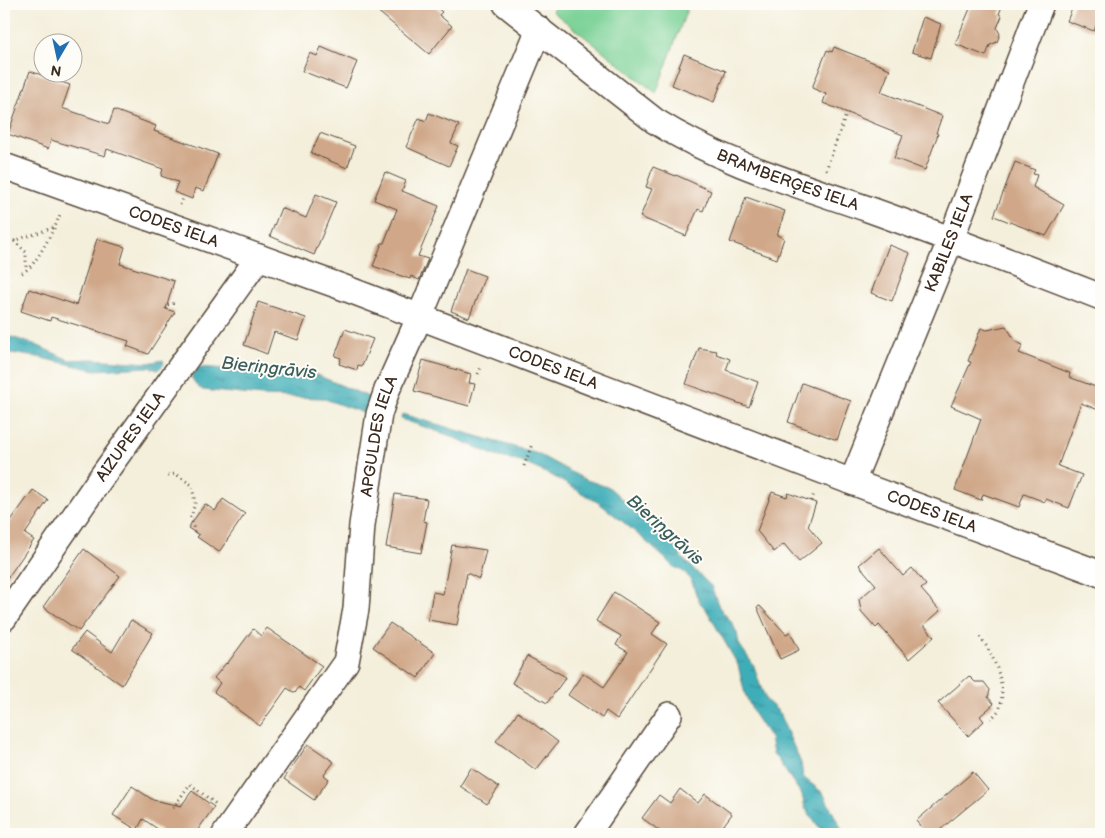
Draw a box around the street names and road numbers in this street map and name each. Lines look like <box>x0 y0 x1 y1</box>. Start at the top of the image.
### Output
street label: BRAMBERĢES IELA <box>714 145 861 215</box>
street label: KABILES IELA <box>921 191 977 295</box>
street label: CODES IELA <box>126 202 221 252</box>
street label: CODES IELA <box>506 342 601 394</box>
street label: APGULDES IELA <box>357 372 402 498</box>
street label: AIZUPES IELA <box>92 388 169 485</box>
street label: CODES IELA <box>884 486 979 537</box>

